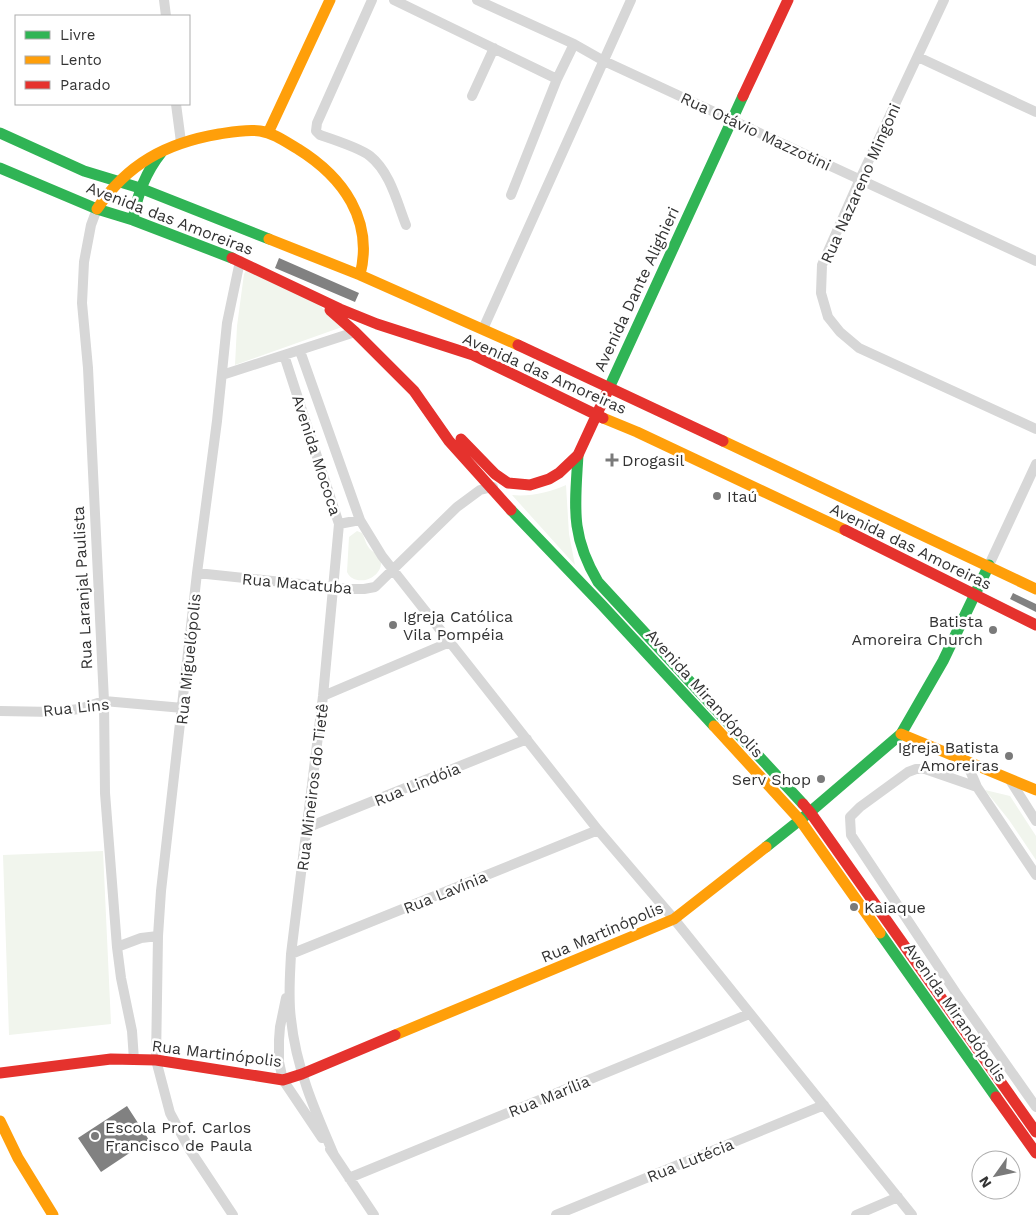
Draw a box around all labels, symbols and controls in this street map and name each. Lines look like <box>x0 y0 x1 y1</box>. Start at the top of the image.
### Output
legend <box>15 15 190 105</box>
text: Livre <box>60 26 95 44</box>
text: Lento <box>60 51 102 69</box>
text: Parado <box>60 76 110 94</box>
street label: Rua Otávio Mazzotini <box>678 88 834 175</box>
street label: Rua Nazareno Mingoni <box>817 100 904 266</box>
street label: Avenida das Amoreiras <box>84 178 256 259</box>
street label: Avenida Dante Alighieri <box>590 204 683 375</box>
street label: Avenida das Amoreiras <box>460 329 630 418</box>
street label: Avenida Mococa <box>288 392 345 518</box>
place label: Drogasil <box>622 451 685 470</box>
marker: Drogasil <box>606 454 618 466</box>
place label: Itaú <box>727 487 757 506</box>
marker: Itaú <box>711 490 723 502</box>
street label: Avenida das Amoreiras <box>827 499 995 594</box>
street label: Rua Laranjal Paulista <box>69 506 96 670</box>
street label: Rua Macatuba <box>241 569 353 598</box>
street label: Rua Miguelópolis <box>172 593 205 726</box>
place label: Igreja Católica Vila Pompéia <box>403 607 513 644</box>
place label: Batista Amoreira Church <box>851 612 983 649</box>
marker: Igreja Católica Vila Pompéia <box>387 619 399 631</box>
marker: Batista Amoreira Church <box>987 624 999 636</box>
street label: Avenida Mirandópolis <box>642 625 767 761</box>
street label: Rua Lins <box>42 695 110 720</box>
street label: Rua Mineiros do Tietê <box>293 702 332 872</box>
place label: Igreja Batista Amoreiras <box>898 738 999 775</box>
marker: Igreja Batista Amoreiras <box>1003 750 1015 762</box>
street label: Rua Lindóia <box>371 759 463 810</box>
place label: Serv Shop <box>732 770 811 789</box>
marker: Serv Shop <box>815 773 827 785</box>
street label: Rua Lavínia <box>401 867 490 918</box>
street label: Rua Martinópolis <box>538 898 666 967</box>
place label: Kaiaque <box>864 898 926 917</box>
marker: Kaiaque <box>848 901 860 913</box>
street label: Avenida Mirandópolis <box>900 939 1011 1086</box>
street label: Rua Martinópolis <box>151 1036 283 1071</box>
street label: Rua Marília <box>506 1072 593 1121</box>
place label: Escola Prof. Carlos Francisco de Paula <box>105 1118 252 1155</box>
marker: Escola Prof. Carlos Francisco de Paula <box>89 1130 101 1142</box>
street label: Rua Lutécia <box>644 1134 736 1186</box>
north arrow <box>971 1150 1021 1200</box>
text: N <box>976 1173 995 1191</box>

